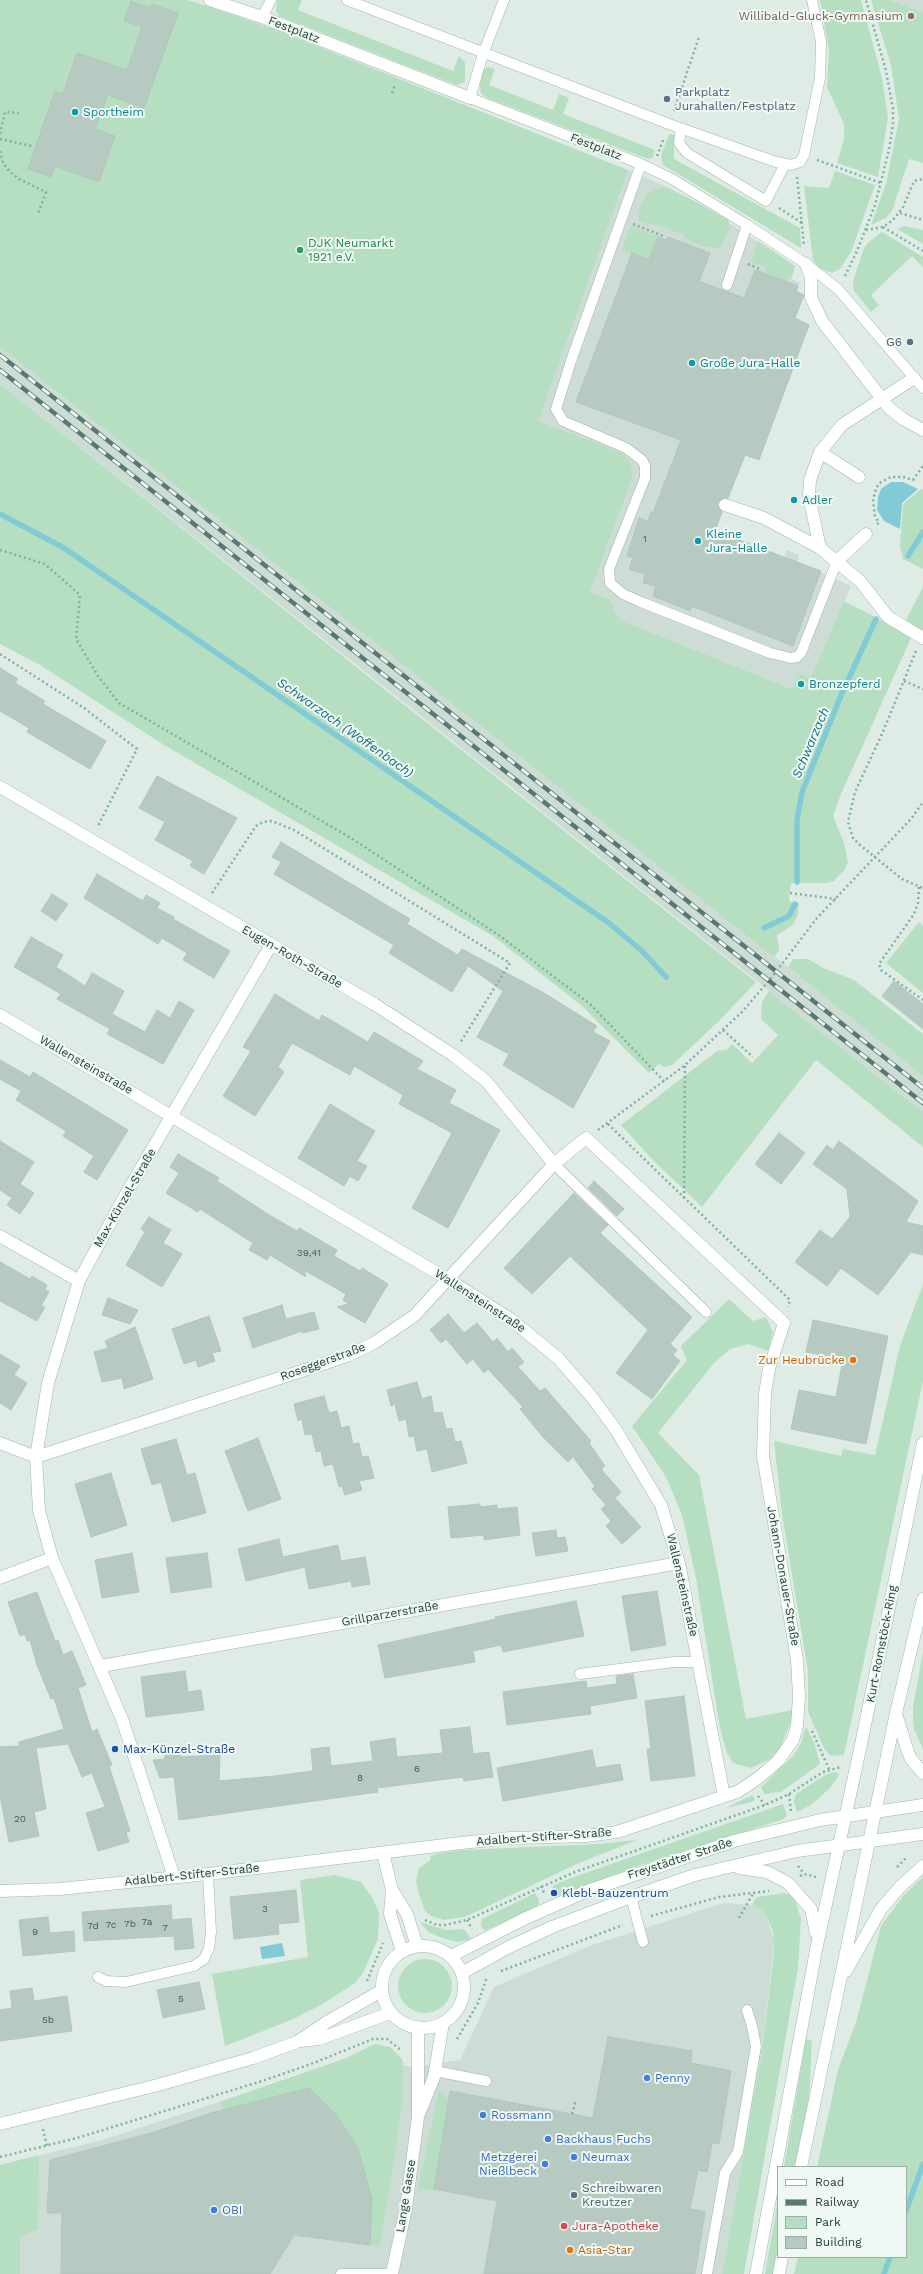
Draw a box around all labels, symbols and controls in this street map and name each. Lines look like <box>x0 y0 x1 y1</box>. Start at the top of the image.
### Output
place label: Willibald-Gluck-Gymnasium <box>739 9 903 23</box>
marker: Willibald-Gluck-Gymnasium <box>906 11 916 21</box>
street label: Festplatz <box>266 14 322 46</box>
place label: Parkplatz Jurahallen/Festplatz <box>675 85 796 113</box>
marker: Parkplatz Jurahallen/Festplatz <box>662 94 672 104</box>
place label: Sportheim <box>83 105 144 119</box>
marker: Sportheim <box>70 107 80 117</box>
street label: Festplatz <box>568 131 624 163</box>
place label: DJK Neumarkt 1921 e.V. <box>308 236 393 264</box>
marker: DJK Neumarkt 1921 e.V. <box>295 245 305 255</box>
place label: G6 <box>886 335 902 349</box>
marker: G6 <box>905 337 915 347</box>
place label: Große Jura-Halle <box>700 356 800 370</box>
marker: Große Jura-Halle <box>687 358 697 368</box>
place label: Adler <box>802 493 833 507</box>
marker: Adler <box>789 495 799 505</box>
place label: Kleine Jura-Halle <box>706 527 767 555</box>
house number: 1 <box>643 533 647 545</box>
marker: Kleine Jura-Halle <box>693 536 703 546</box>
water label: Schwarzach (Woffenbach) <box>274 675 416 781</box>
place label: Bronzepferd <box>809 677 881 691</box>
marker: Bronzepferd <box>796 679 806 689</box>
water label: Schwarzach <box>789 705 833 781</box>
street label: Eugen-Roth-Straße <box>239 922 345 992</box>
street label: Wallensteinstraße <box>37 1032 135 1098</box>
street label: Max-Künzel-Straße <box>91 1146 159 1250</box>
house number: 39,41 <box>297 1247 321 1259</box>
street label: Wallensteinstraße <box>432 1266 528 1336</box>
street label: Roseggerstraße <box>278 1340 368 1384</box>
place label: Zur Heubrücke <box>758 1353 845 1367</box>
marker: Zur Heubrücke <box>848 1355 858 1365</box>
street label: Johann-Donauer-Straße <box>764 1505 802 1647</box>
street label: Wallensteinstraße <box>663 1532 701 1638</box>
street label: Kurt-Romstöck-Ring <box>864 1584 900 1704</box>
street label: Grillparzerstraße <box>340 1598 440 1630</box>
place label: Max-Künzel-Straße <box>123 1742 235 1756</box>
marker: Max-Künzel-Straße <box>110 1744 120 1754</box>
house number: 6 <box>414 1763 420 1775</box>
house number: 8 <box>357 1772 363 1784</box>
house number: 20 <box>14 1813 26 1825</box>
street label: Adalbert-Stifter-Straße <box>476 1825 612 1849</box>
street label: Freystädter Straße <box>626 1835 734 1883</box>
street label: Adalbert-Stifter-Straße <box>124 1861 260 1889</box>
place label: Klebl-Bauzentrum <box>562 1886 669 1900</box>
marker: Klebl-Bauzentrum <box>549 1888 559 1898</box>
house number: 3 <box>262 1903 268 1915</box>
house number: 7a <box>142 1916 152 1928</box>
house number: 7b <box>124 1918 136 1930</box>
house number: 7c <box>106 1919 116 1931</box>
house number: 7d <box>87 1920 99 1932</box>
house number: 7 <box>162 1922 168 1934</box>
house number: 9 <box>32 1926 38 1938</box>
house number: 5 <box>178 1993 184 2005</box>
house number: 5b <box>42 2014 54 2026</box>
place label: Penny <box>655 2071 690 2085</box>
marker: Penny <box>642 2073 652 2083</box>
place label: Rossmann <box>491 2108 552 2122</box>
marker: Rossmann <box>478 2110 488 2120</box>
place label: Backhaus Fuchs <box>556 2132 651 2146</box>
marker: Backhaus Fuchs <box>543 2134 553 2144</box>
place label: Metzgerei Nießlbeck <box>479 2150 537 2178</box>
place label: Neumax <box>582 2150 630 2164</box>
marker: Neumax <box>569 2152 579 2162</box>
street label: Lange Gasse <box>393 2158 419 2234</box>
marker: Metzgerei Nießlbeck <box>540 2159 550 2169</box>
legend <box>777 2166 907 2258</box>
text: Road <box>815 2175 844 2189</box>
place label: Schreibwaren Kreutzer <box>582 2181 662 2209</box>
marker: Schreibwaren Kreutzer <box>569 2190 579 2200</box>
text: Railway <box>815 2195 859 2209</box>
place label: OBI <box>222 2203 242 2217</box>
marker: OBI <box>209 2205 219 2215</box>
text: Park <box>815 2215 841 2229</box>
place label: Jura-Apotheke <box>572 2219 659 2233</box>
marker: Jura-Apotheke <box>559 2221 569 2231</box>
text: Building <box>815 2235 862 2249</box>
place label: Asia-Star <box>578 2243 632 2257</box>
marker: Asia-Star <box>565 2245 575 2255</box>

